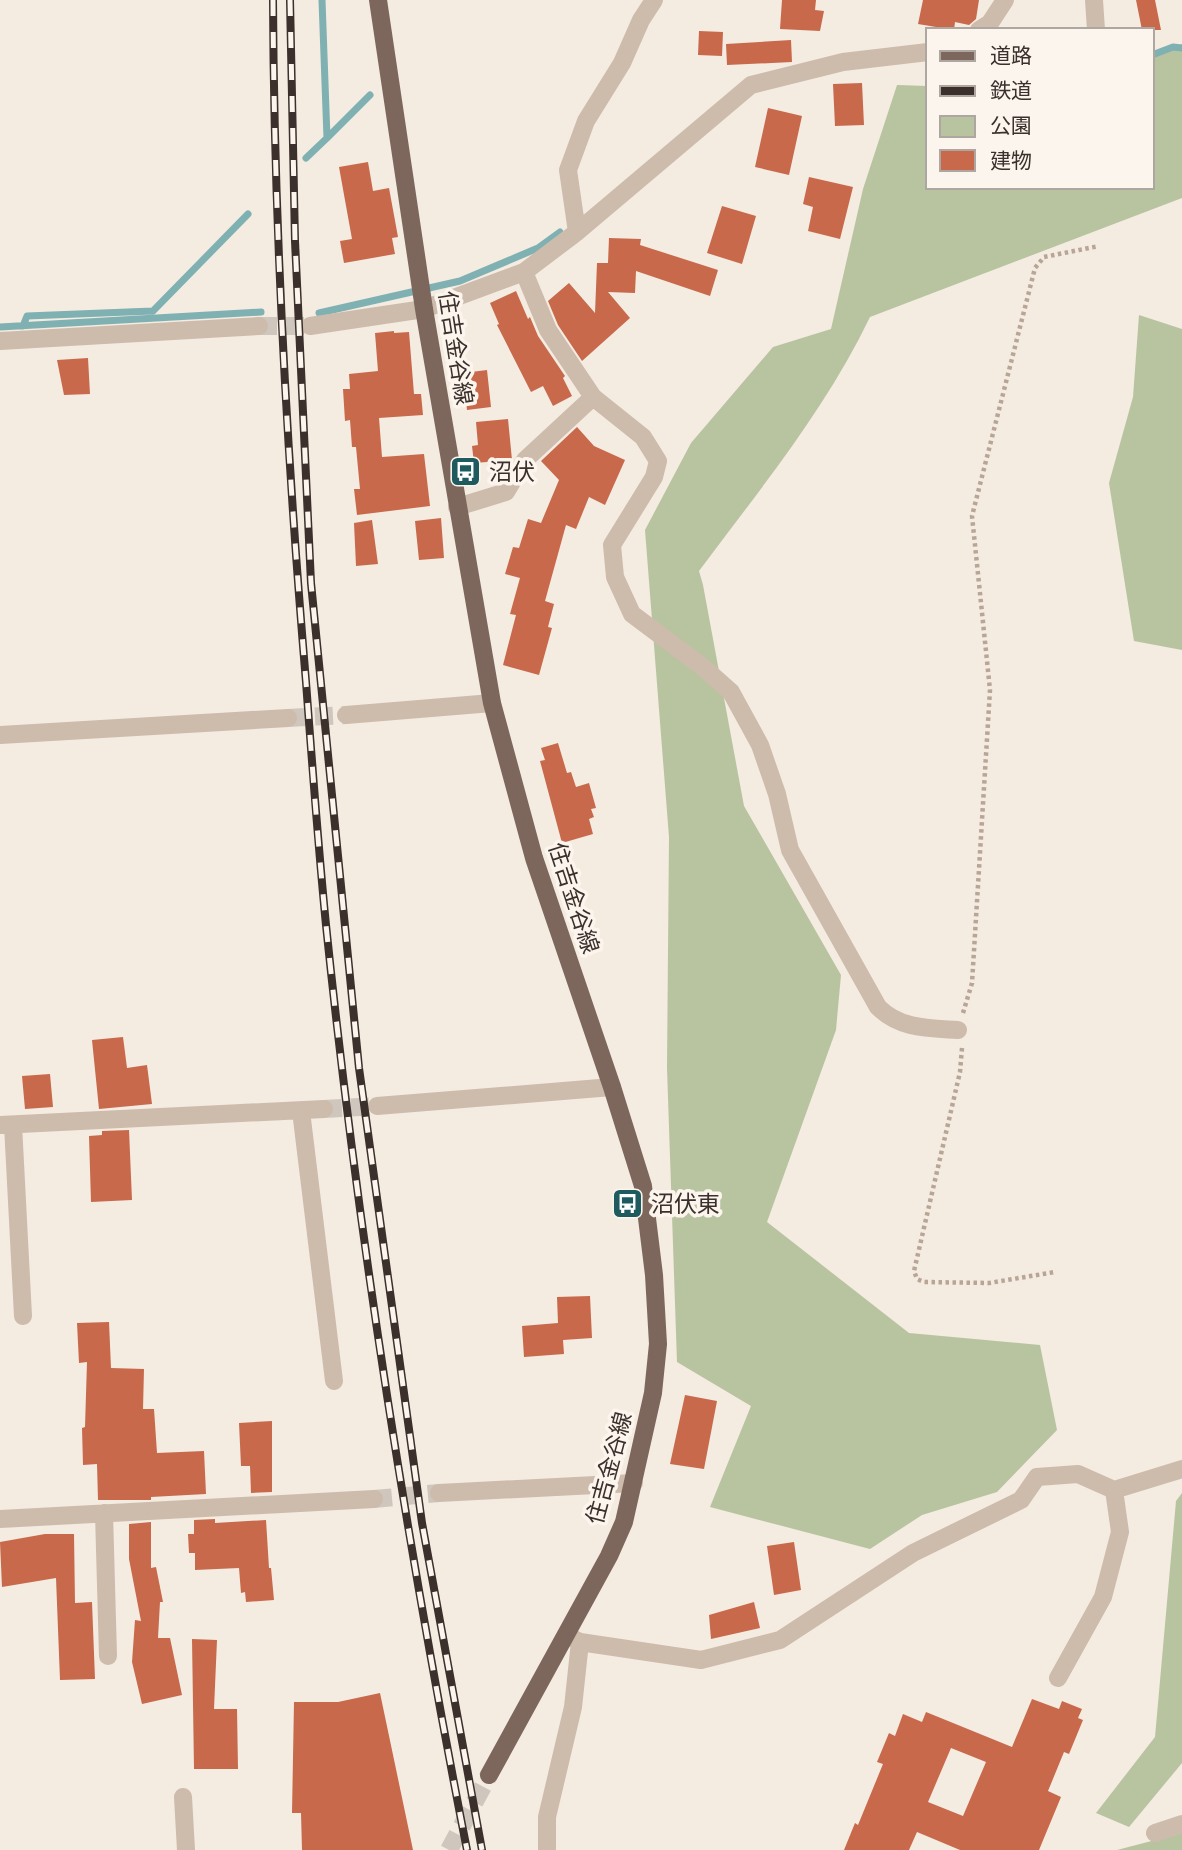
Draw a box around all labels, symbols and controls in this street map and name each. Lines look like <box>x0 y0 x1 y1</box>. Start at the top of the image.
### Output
legend <box>926 28 1154 189</box>
text: 道路 <box>990 42 1032 69</box>
text: 鉄道 <box>990 77 1032 104</box>
text: 公園 <box>990 112 1032 139</box>
text: 建物 <box>990 147 1032 174</box>
street label: 住吉金谷線 <box>432 289 480 407</box>
bus stop icon: 沼伏 <box>449 455 483 489</box>
place label: 沼伏 <box>489 457 535 487</box>
street label: 住吉金谷線 <box>542 839 606 957</box>
bus stop icon: 沼伏東 <box>611 1187 645 1221</box>
place label: 沼伏東 <box>651 1189 720 1219</box>
street label: 住吉金谷線 <box>580 1409 638 1527</box>

